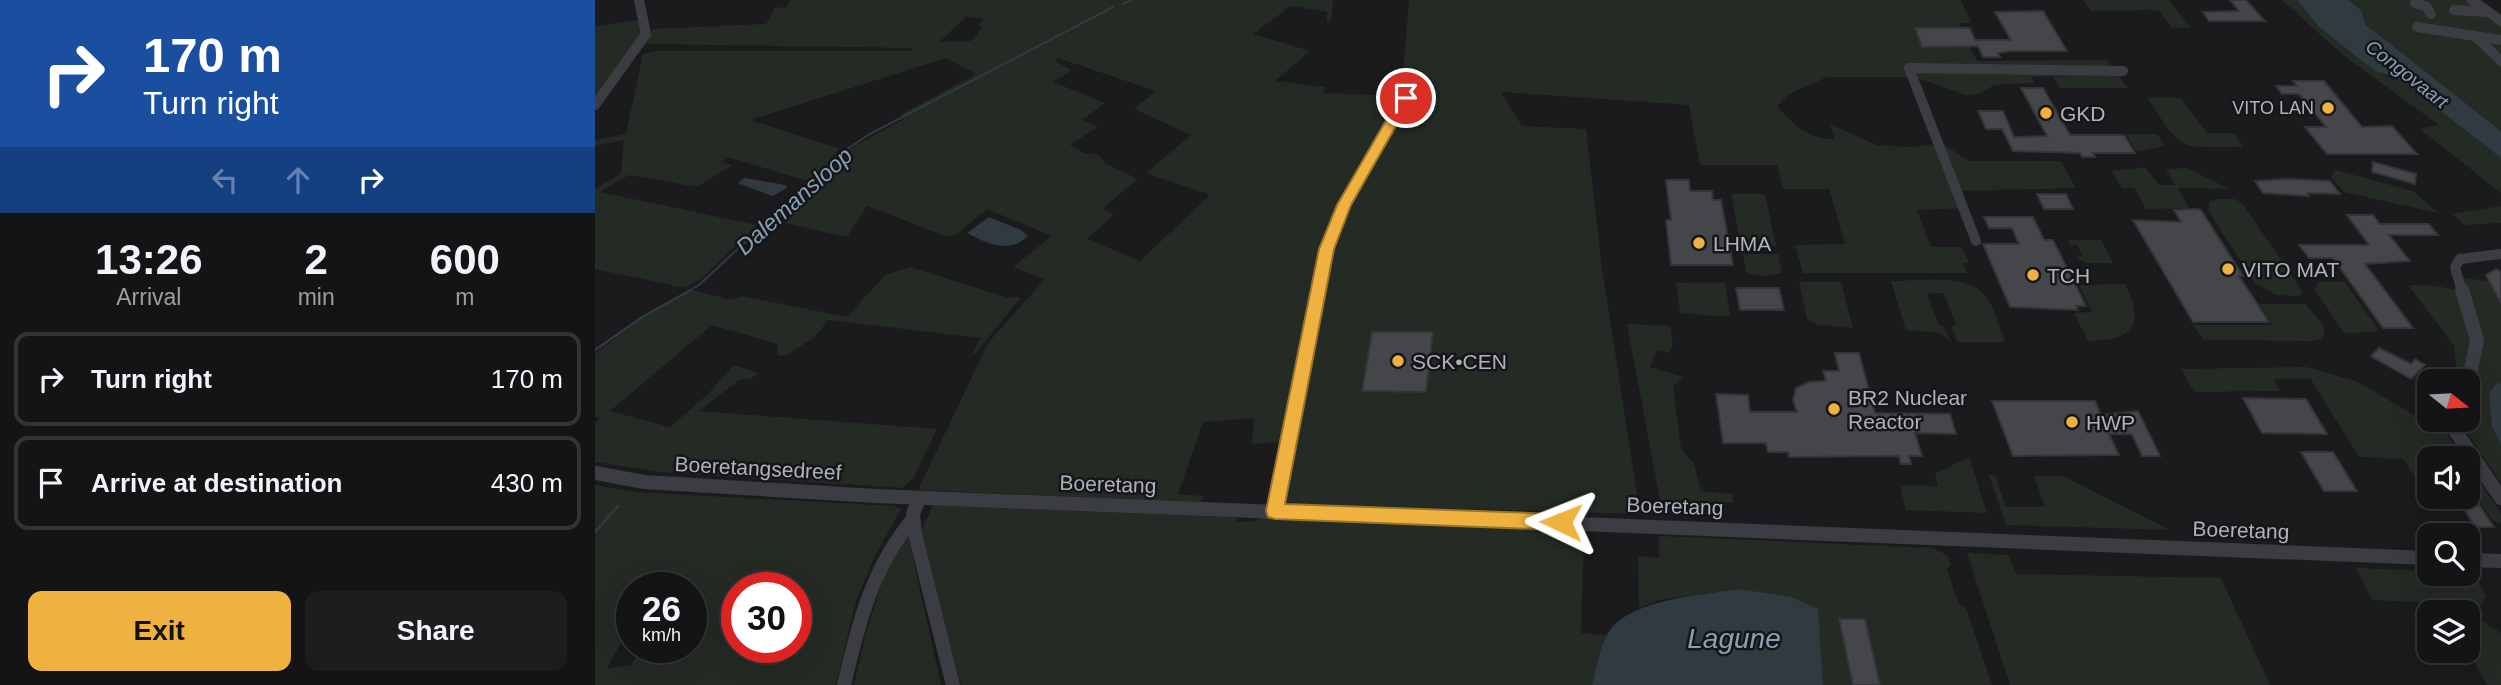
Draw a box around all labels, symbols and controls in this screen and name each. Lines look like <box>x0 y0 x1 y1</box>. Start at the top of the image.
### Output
icon: right <box>28 28 119 119</box>
text: 170 m <box>143 28 282 82</box>
water label: Congovaart <box>2362 35 2453 113</box>
pin <box>1376 68 1436 128</box>
icon: arrive <box>1387 79 1425 117</box>
text: Turn right <box>143 85 279 121</box>
place label: VITO LAN <box>2232 98 2314 118</box>
marker: VITO LAN <box>2320 100 2336 116</box>
place label: GKD <box>2060 102 2106 125</box>
marker: GKD <box>2038 105 2054 121</box>
water label: Dalemansloop <box>731 142 857 260</box>
icon: left <box>206 161 244 199</box>
icon: ahead <box>279 161 317 199</box>
icon: right <box>352 161 390 199</box>
place label: LHMA <box>1713 232 1771 255</box>
marker: LHMA <box>1691 235 1707 251</box>
text: 13:26 <box>95 236 203 283</box>
text: 2 <box>304 236 328 283</box>
text: 600 <box>430 236 500 283</box>
place label: VITO MAT <box>2242 258 2339 281</box>
marker: VITO MAT <box>2220 261 2236 277</box>
place label: TCH <box>2047 264 2090 287</box>
marker: TCH <box>2025 267 2041 283</box>
text: Arrival <box>116 284 181 310</box>
text: min <box>298 284 335 310</box>
text: m <box>455 284 474 310</box>
place label: SCK•CEN <box>1412 350 1507 373</box>
marker: SCK•CEN <box>1390 353 1406 369</box>
icon: right <box>32 360 70 398</box>
text: Turn right <box>91 364 212 394</box>
text: 170 m <box>491 364 563 394</box>
north arrow <box>2417 369 2480 432</box>
map controls <box>2417 369 2480 663</box>
place label: BR2 Nuclear Reactor <box>1848 386 1967 433</box>
marker: BR2 Nuclear Reactor <box>1826 401 1842 417</box>
place label: HWP <box>2086 411 2135 434</box>
marker: HWP <box>2064 414 2080 430</box>
button: sound <box>2417 446 2480 509</box>
street label: Boeretangsedreef <box>674 452 842 484</box>
icon: arrive <box>32 464 70 502</box>
text: Arrive at destination <box>91 468 342 498</box>
text: 430 m <box>491 468 563 498</box>
street label: Boeretang <box>1059 471 1157 497</box>
position arrow <box>1524 485 1598 559</box>
street label: Boeretang <box>1626 493 1724 519</box>
street label: Boeretang <box>2192 517 2290 543</box>
button: search <box>2417 523 2480 586</box>
speed limit sign: 30 <box>721 572 812 663</box>
text: 26 <box>642 589 681 628</box>
button: Exit <box>28 591 291 671</box>
button: Share <box>305 591 567 671</box>
button: layers <box>2417 600 2480 663</box>
water label: Lagune <box>1687 623 1781 654</box>
text: km/h <box>642 625 681 645</box>

